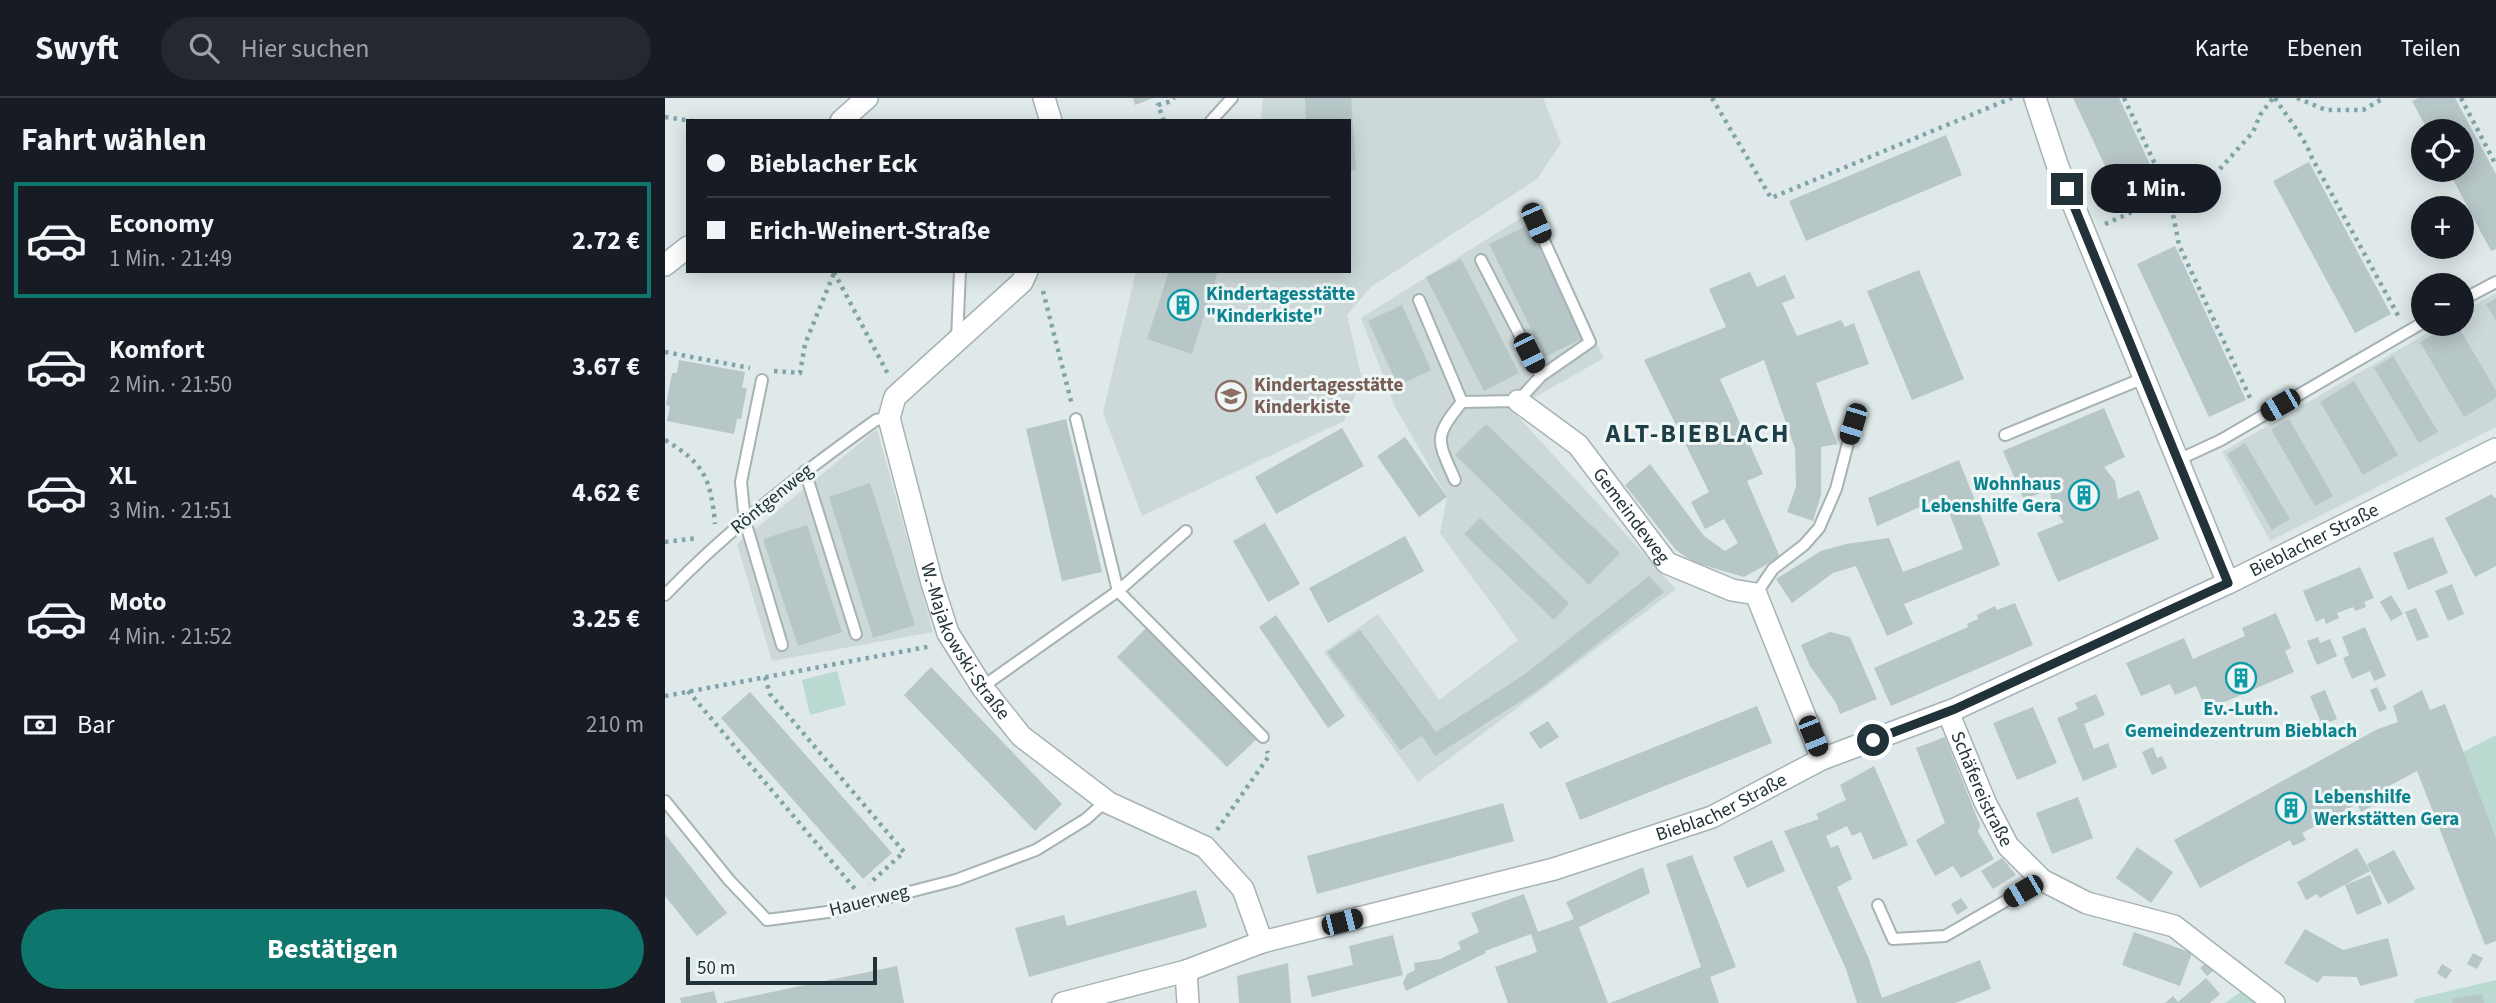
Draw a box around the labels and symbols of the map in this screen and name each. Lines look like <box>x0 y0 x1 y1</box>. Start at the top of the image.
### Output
callout: 1 Min. <box>2091 164 2221 214</box>
route end <box>2051 173 2083 205</box>
car <box>1518 200 1555 246</box>
place label: Kindertagesstätte "Kinderkiste" <box>1206 281 1355 330</box>
building icon: Kindertagesstätte "Kinderkiste" <box>1166 288 1200 322</box>
car <box>1511 330 1548 376</box>
place label: Kindertagesstätte Kinderkiste <box>1254 372 1403 421</box>
school or university icon: Kindertagesstätte Kinderkiste <box>1214 379 1248 413</box>
car <box>2257 385 2304 425</box>
car <box>1837 401 1870 447</box>
district label: ALT-BIEBLACH <box>1605 415 1790 452</box>
street label: Röntgenweg <box>725 457 819 541</box>
street label: Gemeindeweg <box>1586 462 1677 570</box>
place label: Wohnhaus Lebenshilfe Gera <box>1921 471 2061 520</box>
building icon: Wohnhaus Lebenshilfe Gera <box>2067 478 2101 512</box>
street label: Bieblacher Straße <box>2245 496 2383 584</box>
street label: W.-Majakowski-Straße <box>914 560 1017 726</box>
building icon: Ev.-Luth. Gemeindezentrum Bieblach <box>2224 661 2258 695</box>
place label: Ev.-Luth. Gemeindezentrum Bieblach <box>2125 696 2357 745</box>
car <box>1796 713 1831 759</box>
route start <box>1857 724 1889 756</box>
street label: Schäfereistraße <box>1944 727 2020 852</box>
street label: Bieblacher Straße <box>1652 766 1792 848</box>
place label: Lebenshilfe Werkstätten Gera <box>2314 784 2459 833</box>
building icon: Lebenshilfe Werkstätten Gera <box>2274 791 2308 825</box>
car <box>2000 871 2047 911</box>
street label: Hauerweg <box>826 878 912 924</box>
car <box>1320 907 1365 937</box>
scale bar <box>686 954 877 986</box>

